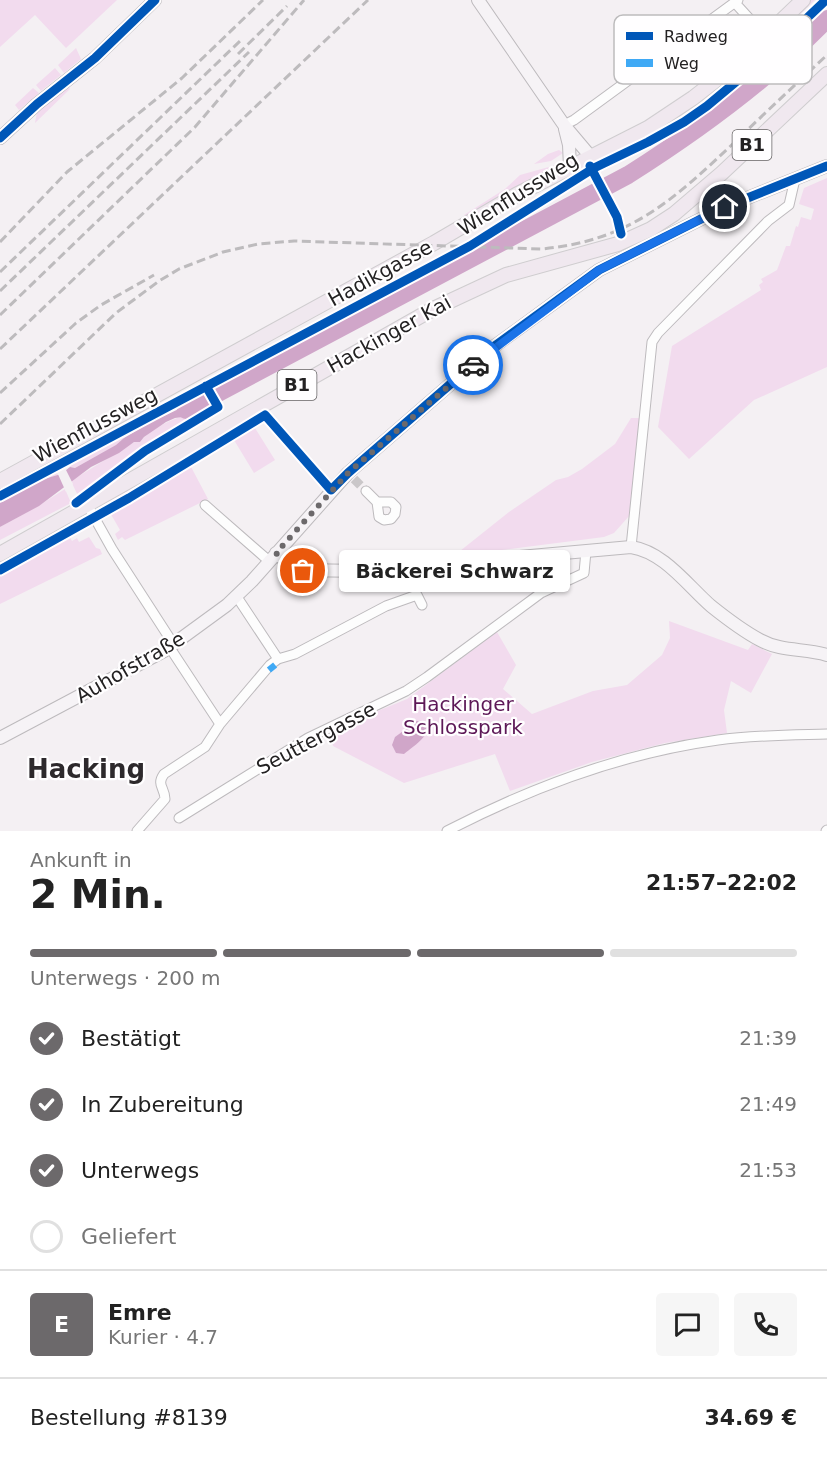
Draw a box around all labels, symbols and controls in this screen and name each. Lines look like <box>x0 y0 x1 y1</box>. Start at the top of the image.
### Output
legend <box>614 15 812 84</box>
text: Radweg <box>664 27 728 46</box>
text: Weg <box>664 54 699 73</box>
road number: B1 <box>732 130 771 160</box>
street label: Wienflussweg <box>453 147 583 241</box>
pin <box>699 181 750 232</box>
icon: home <box>708 190 741 223</box>
street label: Hadikgasse <box>324 235 436 311</box>
street label: Hackinger Kai <box>323 290 455 378</box>
courier <box>443 335 503 395</box>
icon: car <box>457 349 490 382</box>
road number: B1 <box>278 370 316 400</box>
street label: Wienflussweg <box>29 382 161 468</box>
pin <box>277 545 328 596</box>
callout: Bäckerei Schwarz <box>339 550 570 592</box>
icon: bag <box>286 554 319 587</box>
text: Bäckerei Schwarz <box>355 559 554 583</box>
street label: Auhofstraße <box>71 626 189 708</box>
park label: Hackinger Schlosspark <box>403 692 523 739</box>
street label: Seuttergasse <box>252 697 380 779</box>
district label: Hacking <box>27 754 145 784</box>
text: Ankunft in <box>30 848 132 872</box>
text: 21:57–22:02 <box>646 870 797 895</box>
text: 2 Min. <box>30 872 165 917</box>
text: Unterwegs · 200 m <box>30 966 221 990</box>
icon: check <box>30 1022 63 1055</box>
text: Bestätigt <box>81 1026 181 1051</box>
text: 21:39 <box>739 1026 797 1050</box>
icon: check <box>30 1088 63 1121</box>
text: In Zubereitung <box>81 1092 244 1117</box>
text: 21:49 <box>739 1092 797 1116</box>
icon: check <box>30 1154 63 1187</box>
text: Unterwegs <box>81 1158 199 1183</box>
text: 21:53 <box>739 1158 797 1182</box>
text: Geliefert <box>81 1224 176 1249</box>
button: chat <box>656 1293 719 1356</box>
button: phone <box>734 1293 797 1356</box>
text: Emre <box>108 1300 172 1325</box>
text: E <box>54 1312 69 1337</box>
text: Kurier · 4.7 <box>108 1325 218 1349</box>
text: Bestellung #8139 <box>30 1405 228 1430</box>
text: 34.69 € <box>704 1405 797 1430</box>

